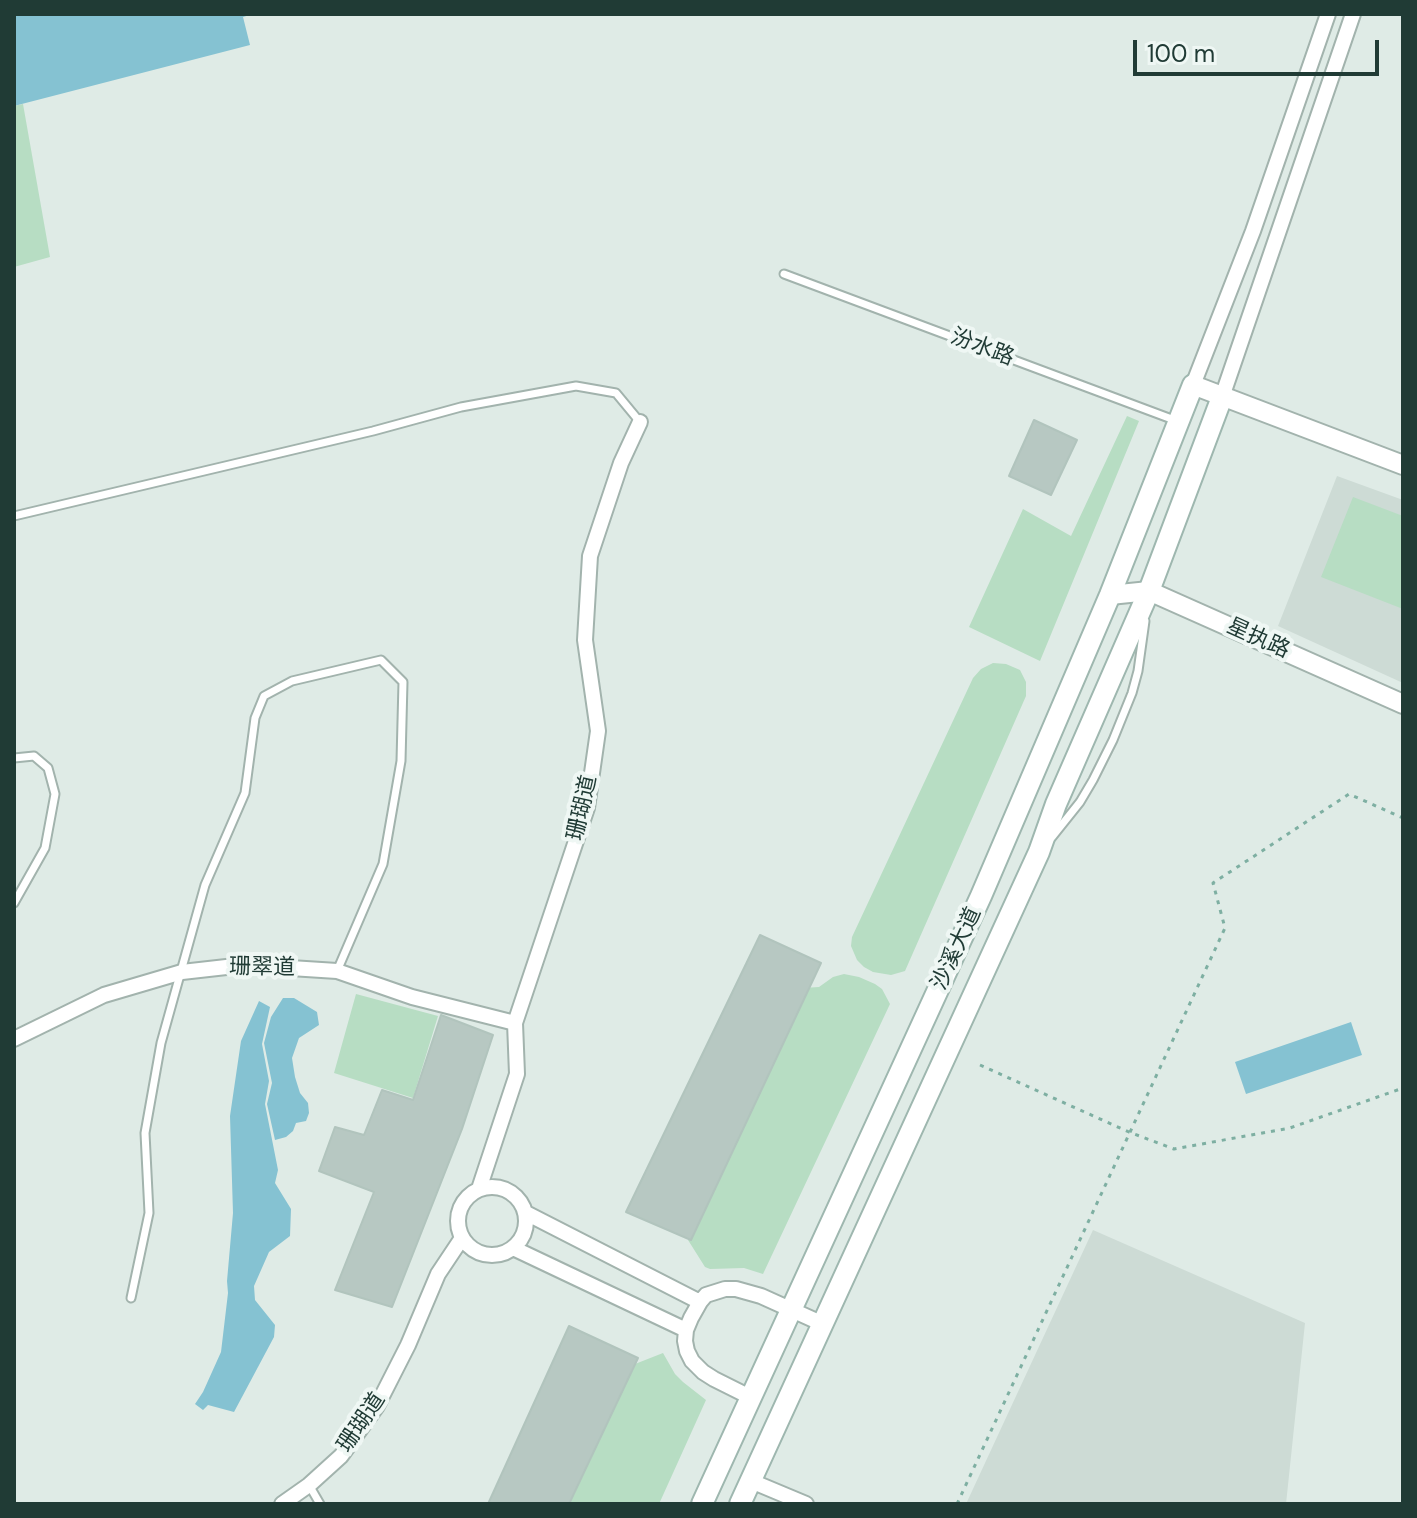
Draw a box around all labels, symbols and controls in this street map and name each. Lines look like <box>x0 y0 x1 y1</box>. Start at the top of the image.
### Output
scale bar <box>1137 24 1383 74</box>
text: 100 m <box>1147 38 1215 69</box>
street label: 汾水路 <box>946 324 1018 372</box>
street label: 星执路 <box>1222 614 1294 664</box>
street label: 珊瑚道 <box>563 773 603 843</box>
street label: 沙溪大道 <box>926 904 988 994</box>
street label: 珊翠道 <box>229 954 295 982</box>
street label: 珊瑚道 <box>333 1388 391 1458</box>

